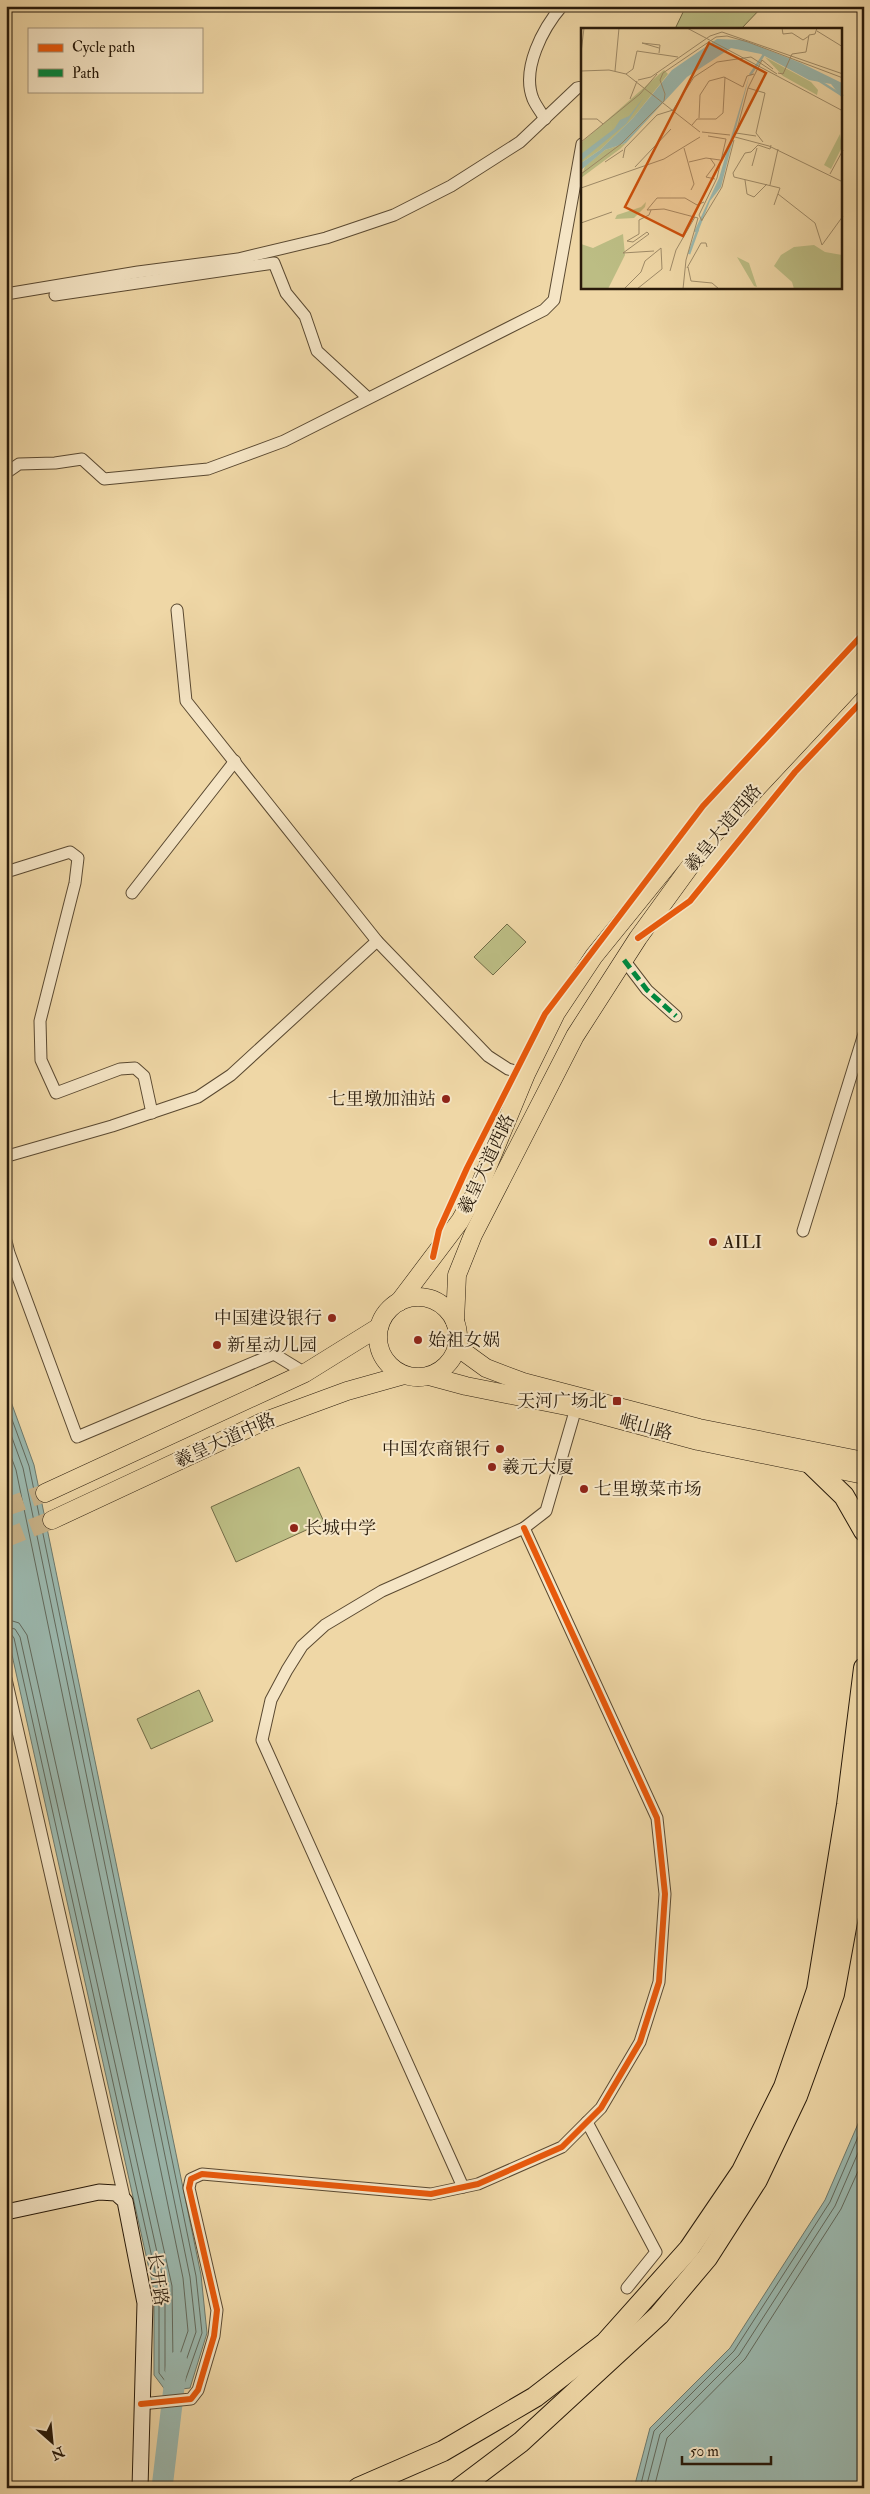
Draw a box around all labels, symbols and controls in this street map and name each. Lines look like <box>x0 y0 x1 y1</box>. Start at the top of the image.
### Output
legend <box>28 28 202 92</box>
inset map <box>581 28 842 289</box>
text: Cycle path <box>72 38 135 58</box>
text: Path <box>72 64 99 83</box>
street label: 羲皇大道西路 <box>680 780 767 877</box>
place label: 七里墩加油站 <box>328 1088 436 1111</box>
marker: 七里墩加油站 <box>440 1093 452 1105</box>
street label: 羲皇大道西路 <box>453 1110 520 1218</box>
place label: AILI <box>722 1231 762 1254</box>
marker: AILI <box>707 1236 719 1248</box>
place label: 中国建设银行 <box>214 1307 322 1330</box>
marker: 中国建设银行 <box>326 1312 338 1324</box>
place label: 始祖女娲 <box>428 1329 500 1352</box>
place label: 新星动儿园 <box>227 1334 317 1357</box>
marker: 始祖女娲 <box>412 1334 424 1346</box>
marker: 新星动儿园 <box>211 1339 223 1351</box>
place label: 天河广场北 <box>517 1390 607 1413</box>
marker: 天河广场北 <box>611 1395 623 1407</box>
street label: 羲皇大道中路 <box>171 1408 279 1473</box>
street label: 岷山路 <box>617 1409 675 1446</box>
place label: 中国农商银行 <box>382 1438 490 1461</box>
marker: 中国农商银行 <box>494 1443 506 1455</box>
place label: 羲元大厦 <box>502 1456 574 1479</box>
marker: 羲元大厦 <box>486 1461 498 1473</box>
place label: 七里墩菜市场 <box>594 1478 702 1501</box>
marker: 七里墩菜市场 <box>578 1483 590 1495</box>
place label: 长城中学 <box>304 1517 376 1540</box>
marker: 长城中学 <box>288 1522 300 1534</box>
street label: 长开路 <box>142 2251 173 2307</box>
north arrow <box>28 2416 78 2466</box>
scale bar <box>682 2434 771 2466</box>
text: N <box>48 2442 68 2464</box>
text: 50 m <box>690 2442 719 2461</box>

